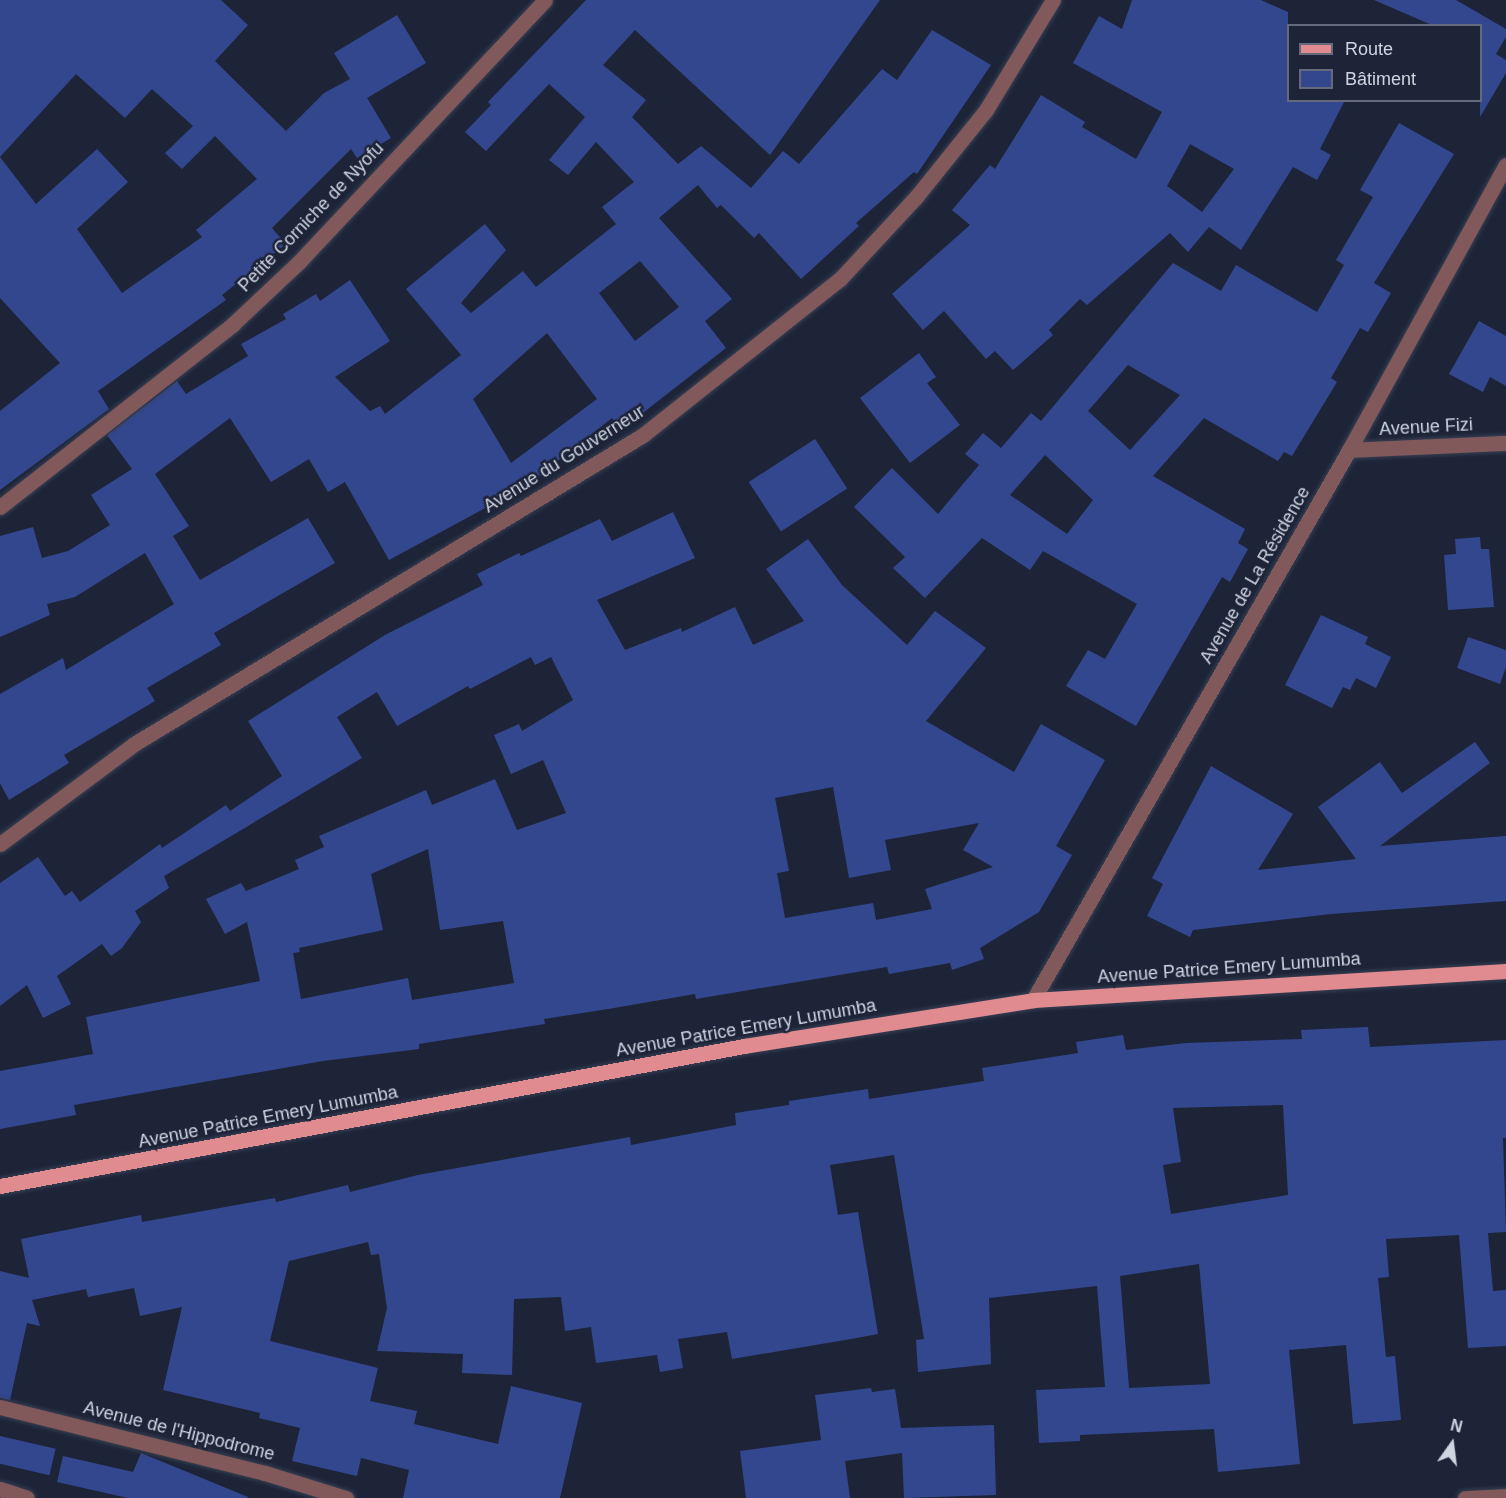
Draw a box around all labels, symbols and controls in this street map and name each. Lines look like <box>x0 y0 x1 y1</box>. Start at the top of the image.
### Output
legend <box>1287 24 1482 102</box>
text: Route <box>1345 39 1393 59</box>
text: Bâtiment <box>1345 69 1416 89</box>
street label: Petite Corniche de Nyofu <box>234 138 388 296</box>
street label: Avenue du Gouverneur <box>479 401 649 517</box>
street label: Avenue Fizi <box>1379 414 1473 440</box>
street label: Avenue de La Résidence <box>1195 483 1315 667</box>
street label: Avenue Patrice Emery Lumumba <box>1097 948 1361 988</box>
street label: Avenue Patrice Emery Lumumba <box>614 994 878 1062</box>
street label: Avenue Patrice Emery Lumumba <box>136 1081 400 1153</box>
street label: Avenue de l'Hippodrome <box>81 1397 277 1465</box>
north arrow <box>1422 1414 1482 1474</box>
text: N <box>1449 1416 1464 1436</box>

